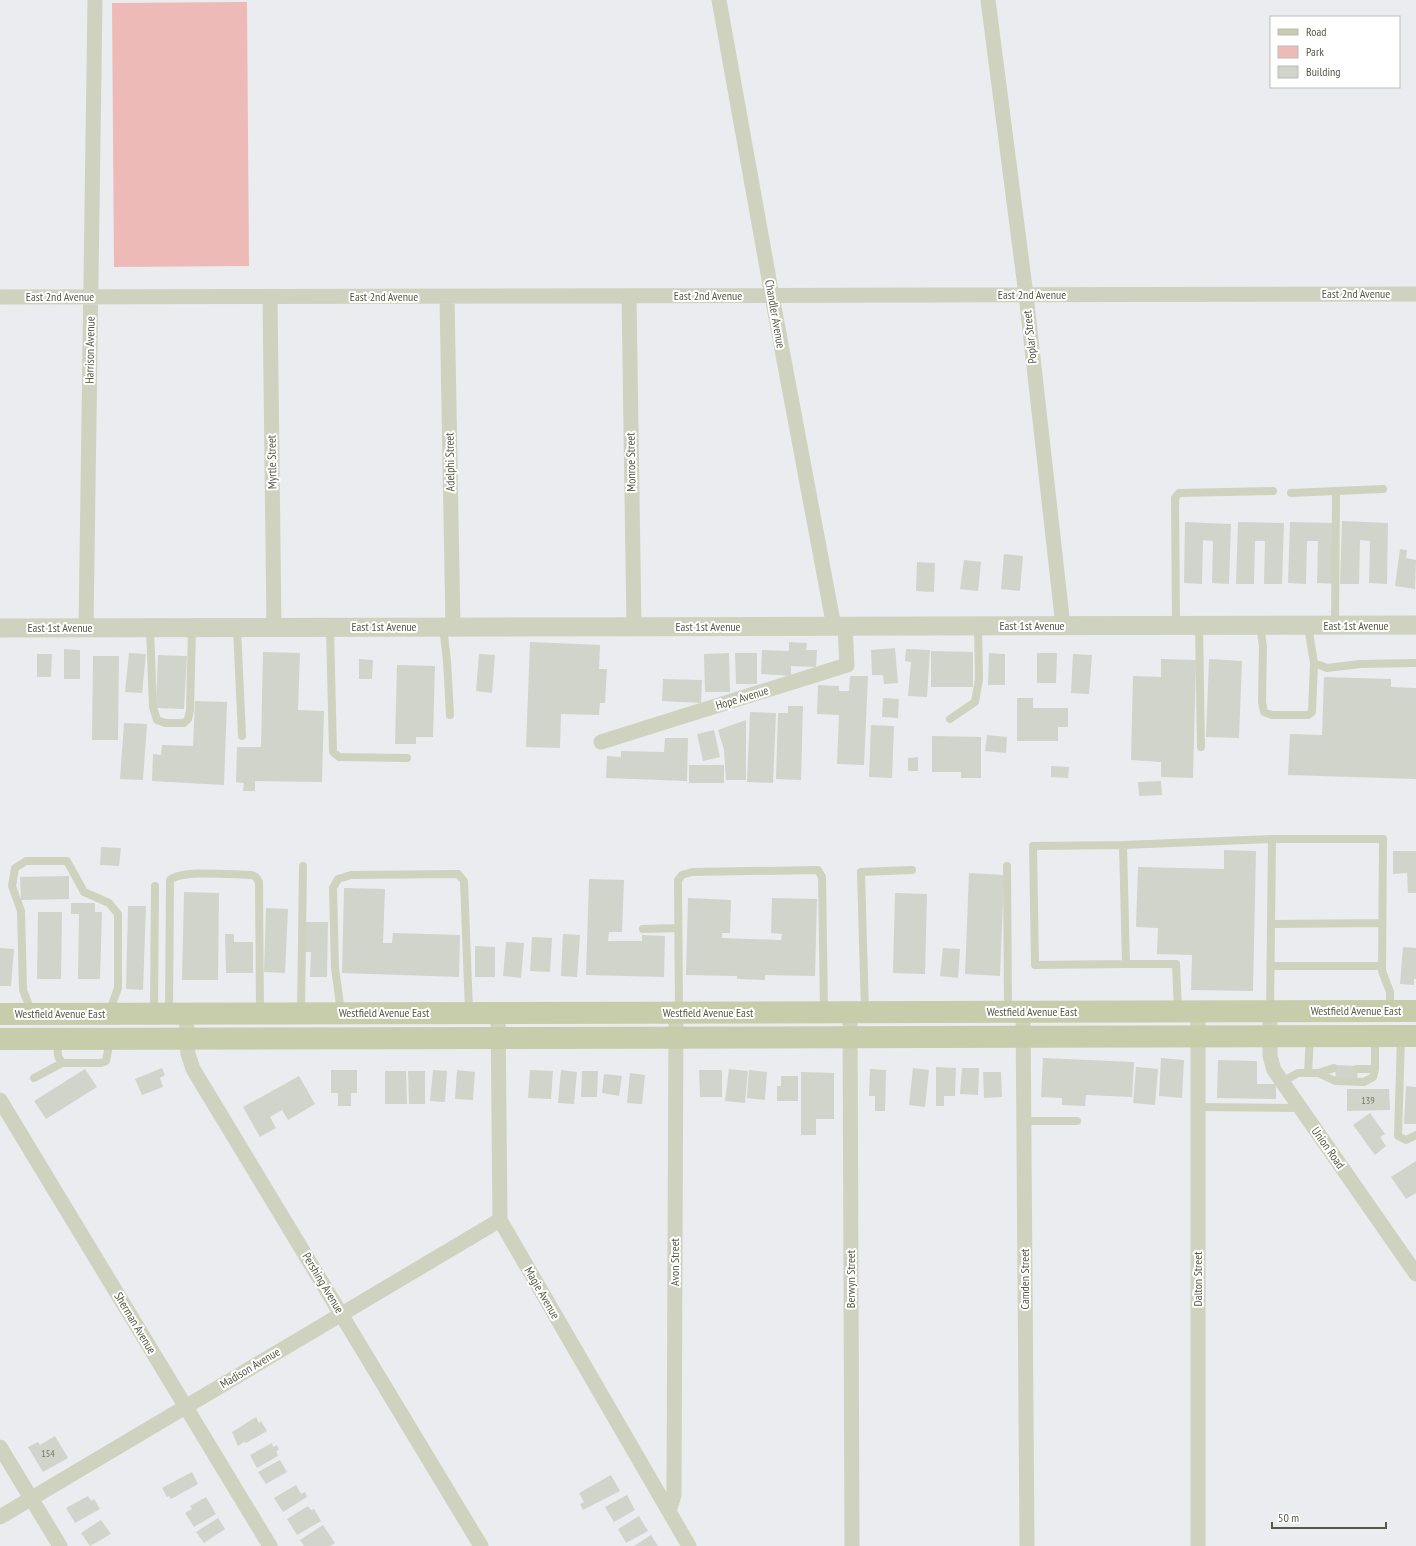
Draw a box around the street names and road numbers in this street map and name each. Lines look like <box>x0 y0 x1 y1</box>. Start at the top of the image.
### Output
street label: Chandler Avenue <box>762 278 789 350</box>
street label: East 2nd Avenue <box>1322 286 1390 301</box>
street label: East 2nd Avenue <box>998 287 1066 302</box>
street label: East 2nd Avenue <box>674 288 742 303</box>
street label: East 2nd Avenue <box>26 289 94 304</box>
street label: East 2nd Avenue <box>350 289 418 304</box>
street label: Poplar Street <box>1019 309 1040 365</box>
street label: Harrison Avenue <box>81 316 98 384</box>
street label: Adelphi Street <box>441 432 458 492</box>
street label: Monroe Street <box>622 432 639 492</box>
street label: Myrtle Street <box>264 434 279 489</box>
street label: East 1st Avenue <box>999 618 1065 633</box>
street label: East 1st Avenue <box>1323 618 1389 633</box>
street label: East 1st Avenue <box>351 619 417 634</box>
street label: East 1st Avenue <box>675 619 741 634</box>
street label: East 1st Avenue <box>27 620 93 635</box>
street label: Hope Avenue <box>714 682 770 713</box>
street label: Westfield Avenue East <box>1311 1003 1402 1018</box>
street label: Westfield Avenue East <box>987 1004 1078 1019</box>
street label: Westfield Avenue East <box>339 1005 430 1020</box>
street label: Westfield Avenue East <box>663 1005 754 1020</box>
street label: Westfield Avenue East <box>15 1006 106 1021</box>
street label: Union Road <box>1309 1124 1348 1172</box>
street label: Avon Street <box>667 1237 682 1286</box>
street label: Camden Street <box>1017 1248 1032 1309</box>
street label: Berwyn Street <box>843 1249 858 1308</box>
street label: Pershing Avenue <box>299 1250 347 1316</box>
street label: Dalton Street <box>1190 1251 1205 1306</box>
street label: Magie Avenue <box>521 1264 563 1322</box>
street label: Sherman Avenue <box>111 1289 160 1356</box>
street label: Madison Avenue <box>217 1344 282 1391</box>

